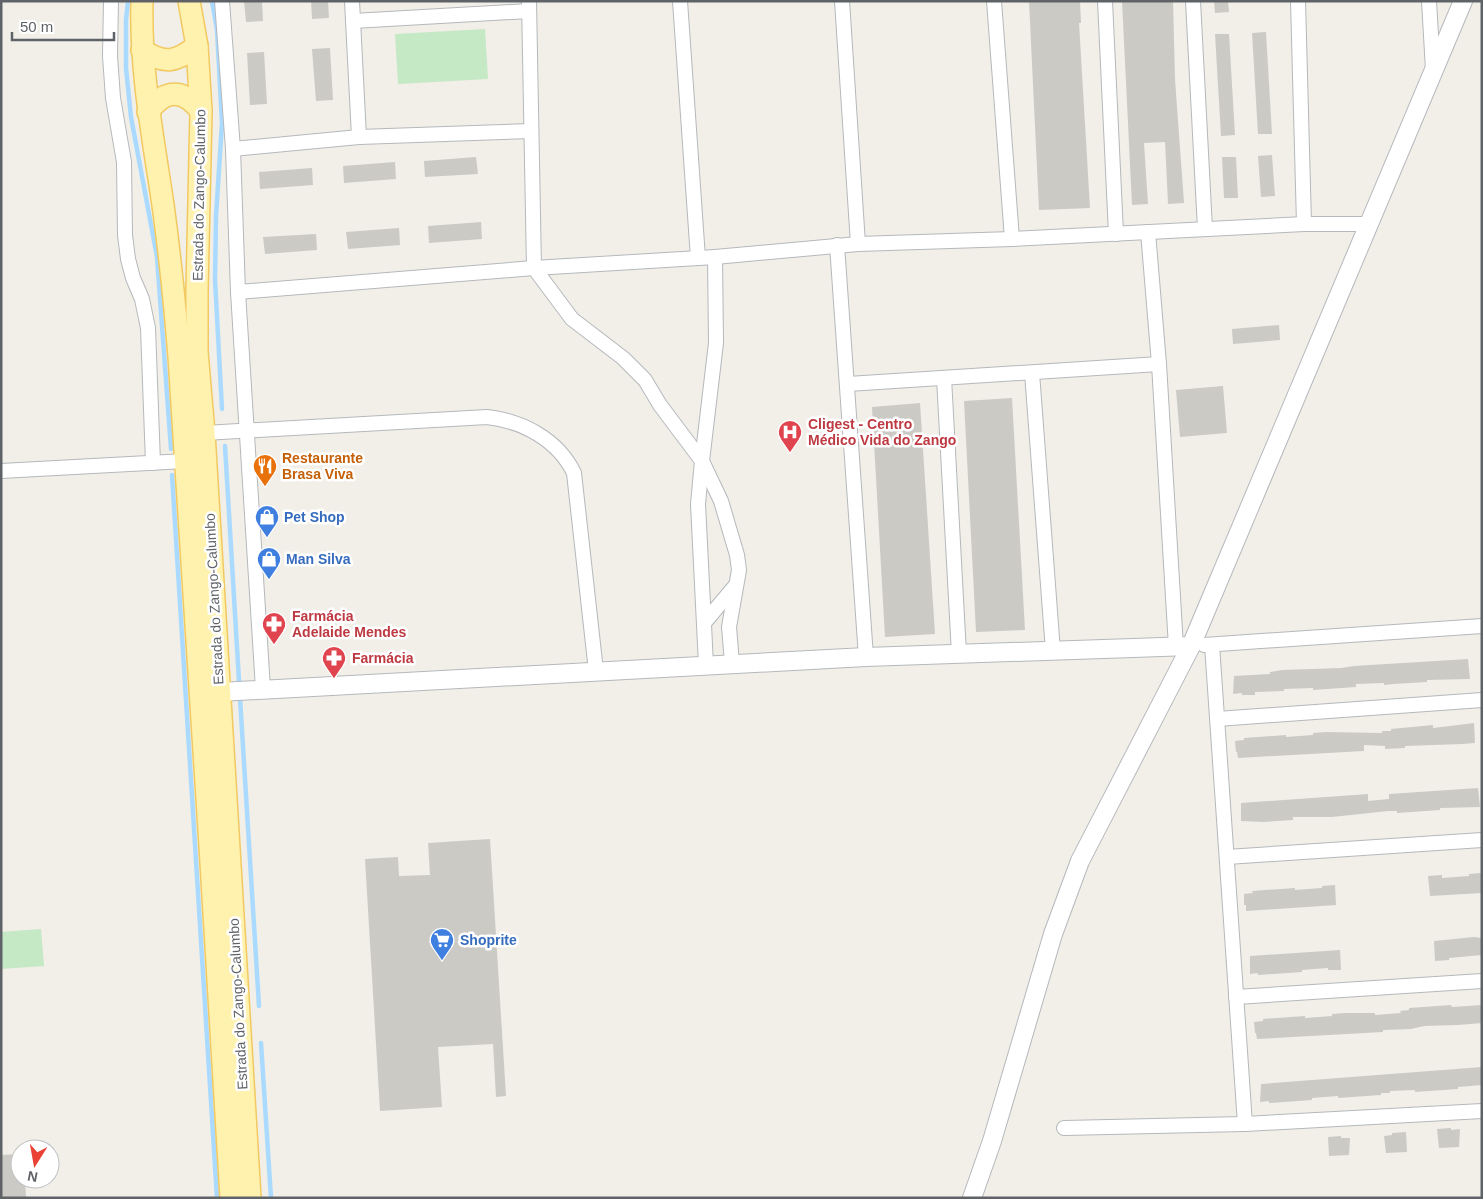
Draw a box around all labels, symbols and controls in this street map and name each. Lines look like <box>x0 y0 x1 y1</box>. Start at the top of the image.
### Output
scale bar <box>12 10 115 42</box>
text: 50 m <box>20 18 53 35</box>
street label: Estrada do Zango-Calumbo <box>190 109 209 281</box>
place label: Cligest - Centro Médico Vida do Zango <box>808 416 956 448</box>
hospital icon: Cligest - Centro Médico Vida do Zango <box>777 419 803 453</box>
place label: Restaurante Brasa Viva <box>282 450 363 482</box>
restaurant icon: Restaurante Brasa Viva <box>252 453 278 487</box>
shop icon: Pet Shop <box>254 504 280 538</box>
place label: Pet Shop <box>284 509 345 525</box>
street label: Estrada do Zango-Calumbo <box>201 513 226 685</box>
shop icon: Man Silva <box>256 546 282 580</box>
place label: Man Silva <box>286 551 351 567</box>
place label: Farmácia Adelaide Mendes <box>292 608 407 640</box>
pharmacy icon: Farmácia Adelaide Mendes <box>261 611 287 645</box>
pharmacy icon: Farmácia <box>321 645 347 679</box>
place label: Farmácia <box>352 650 414 666</box>
street label: Estrada do Zango-Calumbo <box>225 918 250 1090</box>
supermarket icon: Shoprite <box>429 927 455 961</box>
place label: Shoprite <box>460 932 517 948</box>
north arrow <box>10 1139 60 1189</box>
text: N <box>26 1168 39 1186</box>

